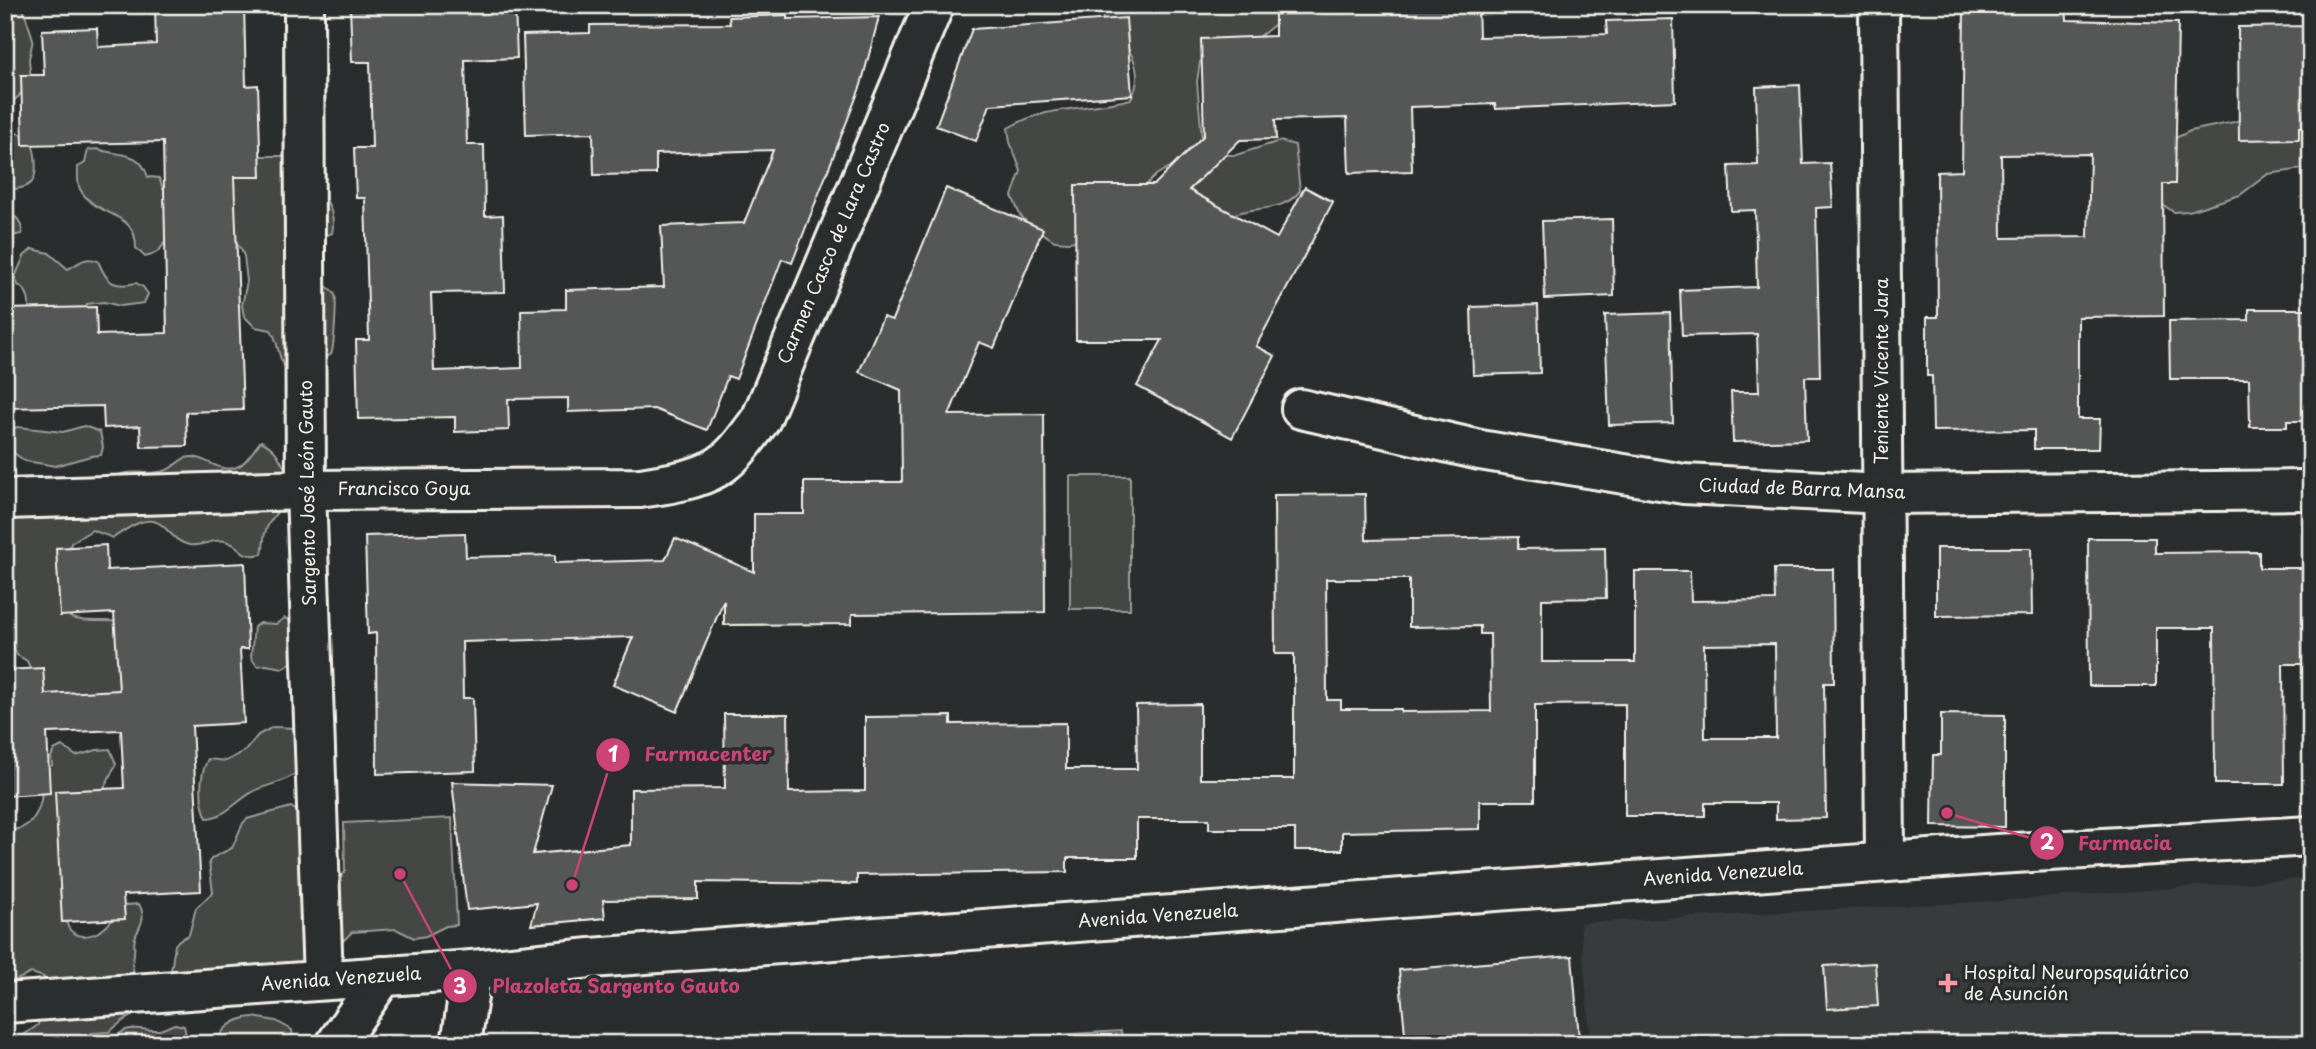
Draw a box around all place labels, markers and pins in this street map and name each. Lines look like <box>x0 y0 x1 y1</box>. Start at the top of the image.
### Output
callout: Farmacenter <box>595 735 786 775</box>
callout: Farmacia <box>2029 823 2186 863</box>
place label: Hospital Neuropsquiátrico de Asunción <box>1964 958 2189 1006</box>
callout: Plazoleta Sargento Gauto <box>442 966 755 1006</box>
marker: Hospital Neuropsquiátrico de Asunción <box>1938 973 1958 993</box>

